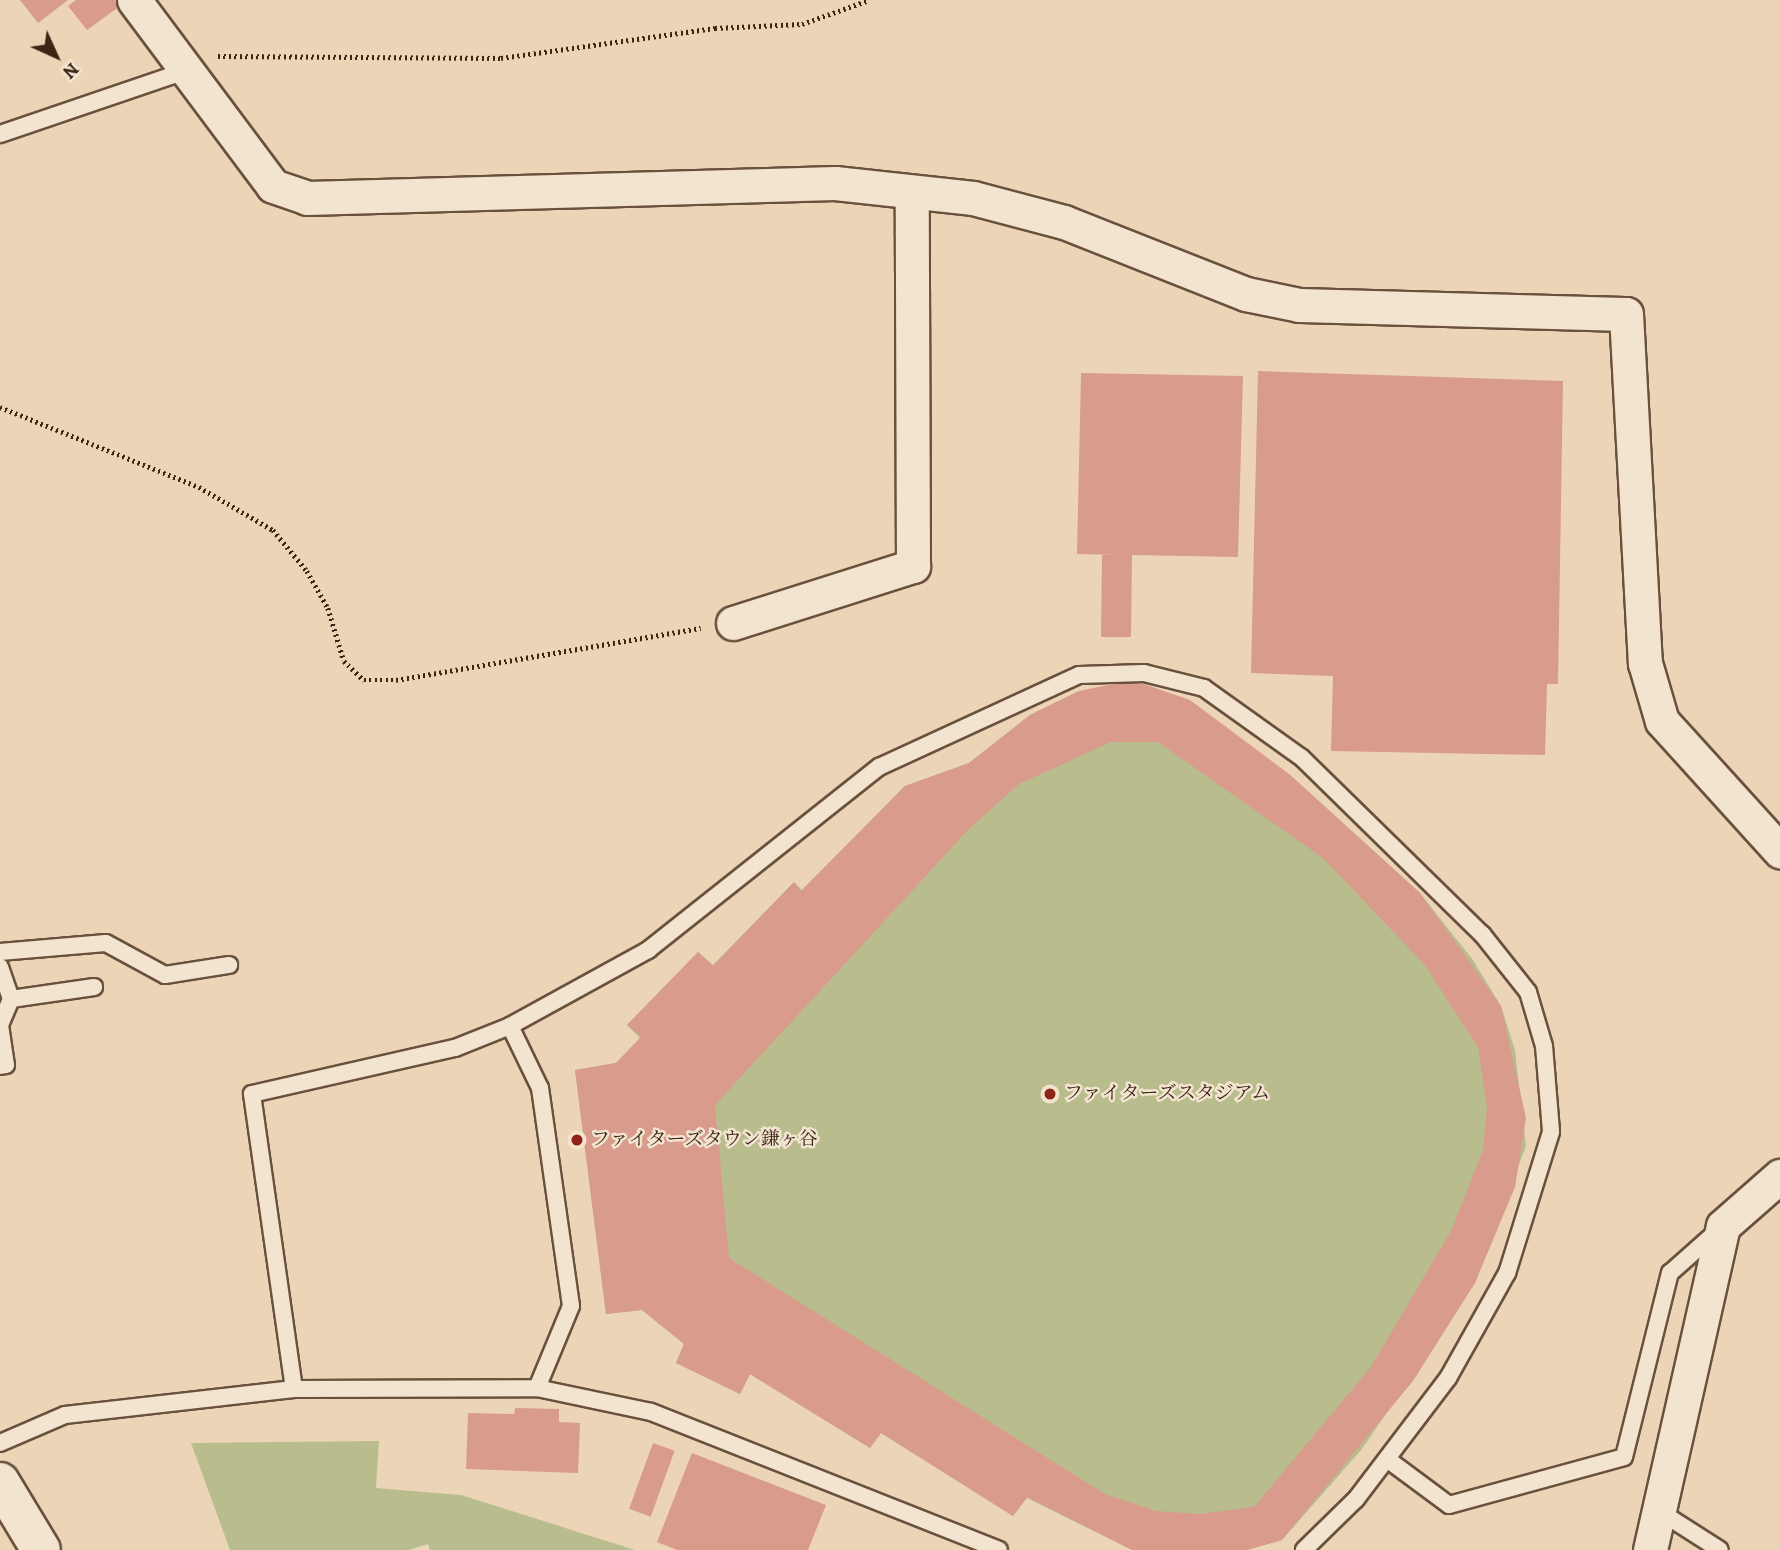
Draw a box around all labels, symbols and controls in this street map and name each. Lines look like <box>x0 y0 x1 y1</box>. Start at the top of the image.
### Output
north arrow <box>21 21 91 91</box>
text: N <box>57 57 85 85</box>
place label: ファイターズスタジアム <box>1064 1083 1273 1105</box>
marker: ファイターズスタジアム <box>1042 1086 1058 1102</box>
place label: ファイターズタウン鎌ヶ谷 <box>591 1129 819 1151</box>
marker: ファイターズタウン鎌ヶ谷 <box>569 1132 585 1148</box>

